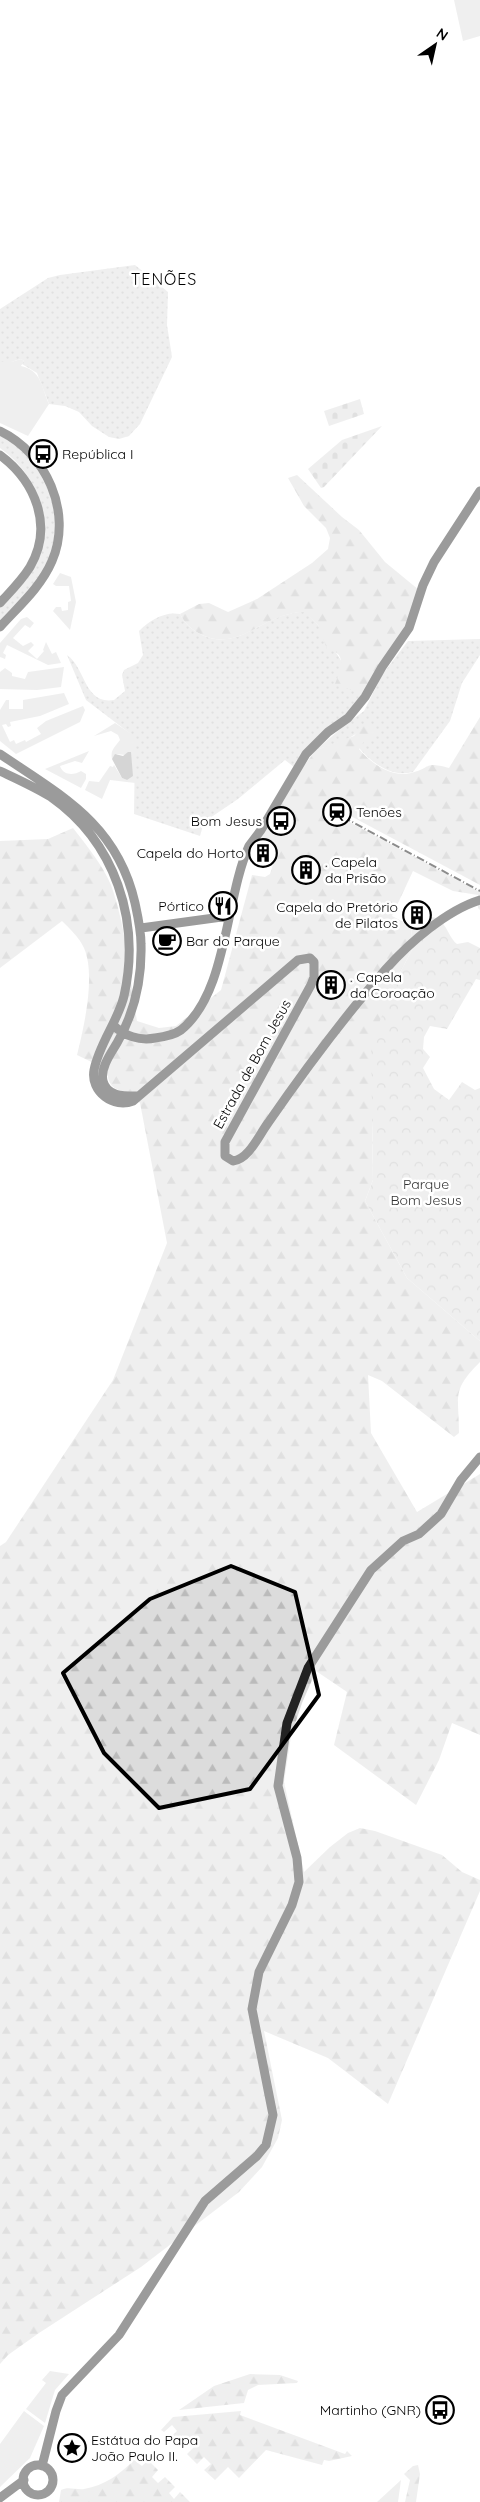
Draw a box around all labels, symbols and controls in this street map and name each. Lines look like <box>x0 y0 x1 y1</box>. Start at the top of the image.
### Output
north arrow <box>410 20 460 70</box>
text: N <box>433 24 452 45</box>
district label: TENÕES <box>131 269 197 289</box>
bus stop icon: República I <box>28 439 58 469</box>
place label: República I <box>62 445 133 463</box>
station icon: Tenões <box>322 797 352 827</box>
place label: Tenões <box>356 803 402 821</box>
bus stop icon: Bom Jesus <box>266 806 296 836</box>
place label: Bom Jesus <box>191 812 262 830</box>
building icon: Capela do Horto <box>248 838 278 868</box>
place label: Capela do Horto <box>137 844 244 862</box>
place label: . Capela da Prisão <box>325 853 386 887</box>
building icon: . Capela da Prisão <box>291 855 321 885</box>
restaurant icon: Pórtico <box>208 891 238 921</box>
place label: Pórtico <box>158 897 204 915</box>
place label: Capela do Pretório de Pilatos <box>276 898 398 932</box>
building icon: Capela do Pretório de Pilatos <box>402 900 432 930</box>
cafe icon: Bar do Parque <box>152 926 182 956</box>
place label: Bar do Parque <box>186 932 280 950</box>
place label: . Capela da Coroação <box>350 968 435 1002</box>
building icon: . Capela da Coroação <box>316 970 346 1000</box>
street label: Estrada de Bom Jesus <box>209 996 295 1132</box>
park label: Parque Bom Jesus <box>390 1175 462 1209</box>
bus stop icon: Martinho (GNR) <box>425 2395 455 2425</box>
place label: Martinho (GNR) <box>320 2401 421 2419</box>
place label: Estátua do Papa João Paulo II. <box>91 2431 198 2465</box>
place icon: Estátua do Papa João Paulo II. <box>57 2433 87 2463</box>

